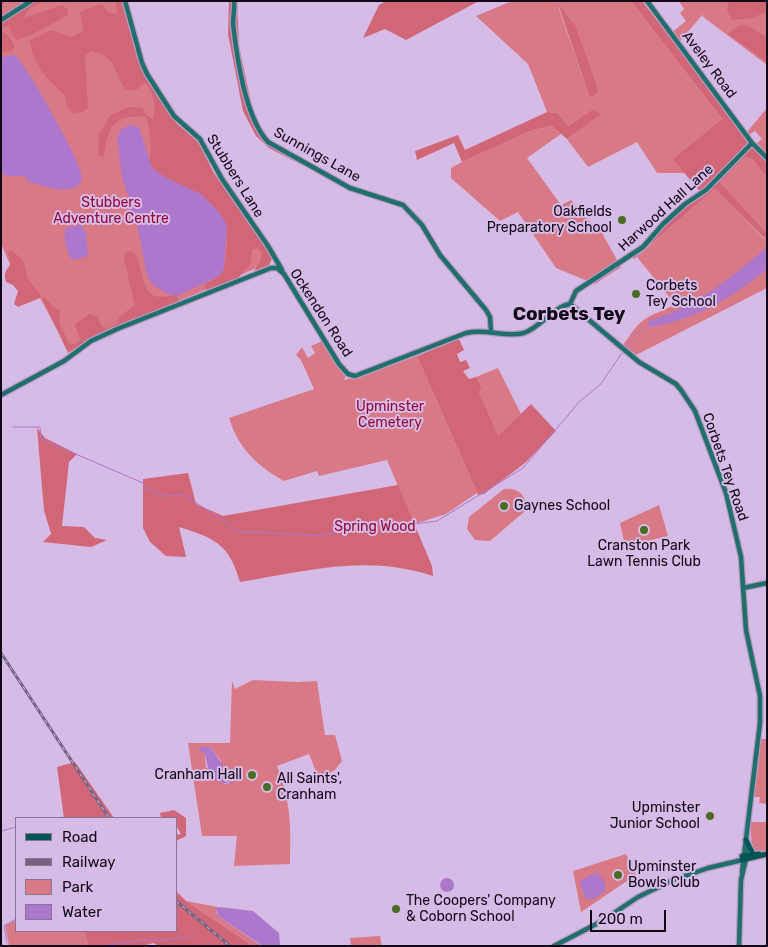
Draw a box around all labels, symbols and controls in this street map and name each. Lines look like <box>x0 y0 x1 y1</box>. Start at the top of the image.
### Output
street label: Aveley Road <box>678 28 740 102</box>
street label: Sunnings Lane <box>271 124 363 186</box>
street label: Stubbers Lane <box>203 131 267 221</box>
street label: Harwood Hall Lane <box>615 161 717 255</box>
park label: Stubbers Adventure Centre <box>53 195 169 228</box>
place label: Oakfields Preparatory School <box>487 204 612 236</box>
marker: Oakfields Preparatory School <box>616 214 628 226</box>
street label: Ockendon Road <box>286 266 356 360</box>
place label: Corbets Tey School <box>646 278 716 310</box>
marker: Corbets Tey School <box>630 288 642 300</box>
district label: Corbets Tey <box>513 304 625 326</box>
park label: Upminster Cemetery <box>356 399 424 432</box>
street label: Corbets Tey Road <box>699 411 751 523</box>
place label: Gaynes School <box>514 498 610 514</box>
marker: Gaynes School <box>498 500 510 512</box>
park label: Spring Wood <box>334 519 416 535</box>
marker: Cranston Park Lawn Tennis Club <box>638 524 650 536</box>
place label: Cranston Park Lawn Tennis Club <box>587 538 701 570</box>
place label: Cranham Hall <box>155 767 242 783</box>
marker: Cranham Hall <box>246 769 258 781</box>
place label: All Saints', Cranham <box>277 771 342 804</box>
marker: All Saints', Cranham <box>261 781 273 793</box>
place label: Upminster Junior School <box>610 800 700 832</box>
marker: Upminster Junior School <box>704 810 716 822</box>
legend <box>15 817 178 932</box>
text: Road <box>62 828 98 846</box>
text: Railway <box>62 853 116 871</box>
place label: Upminster Bowls Club <box>628 859 700 892</box>
marker: Upminster Bowls Club <box>612 869 624 881</box>
text: Park <box>62 878 93 896</box>
place label: The Coopers' Company & Coborn School <box>406 893 556 926</box>
scale bar <box>593 900 669 932</box>
text: Water <box>62 903 102 921</box>
marker: The Coopers' Company & Coborn School <box>390 903 402 915</box>
text: 200 m <box>598 910 643 928</box>

